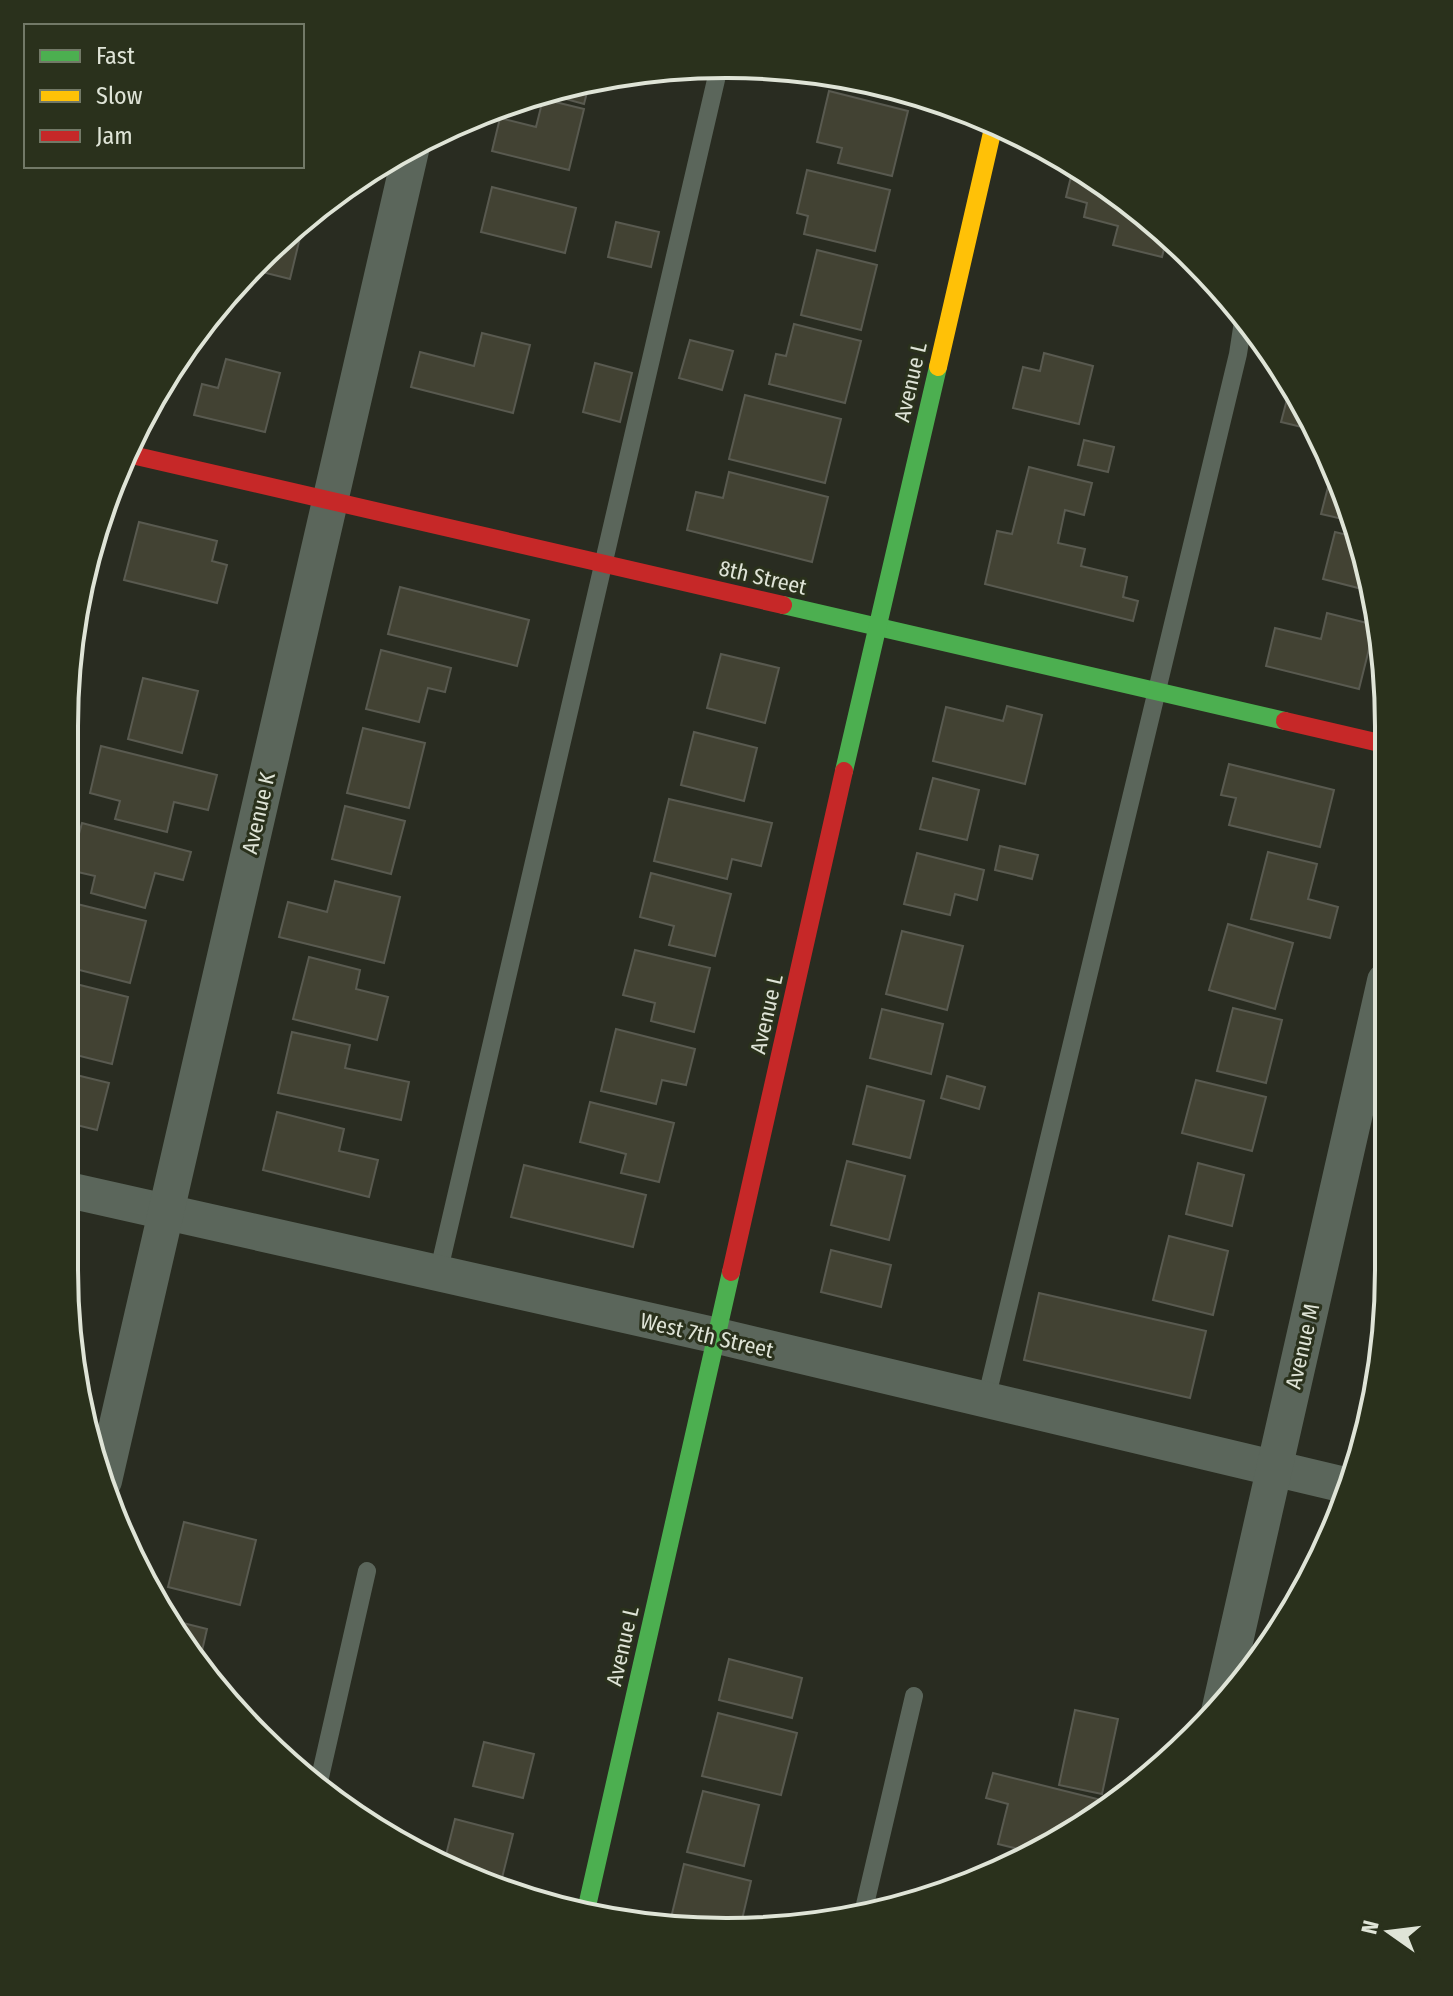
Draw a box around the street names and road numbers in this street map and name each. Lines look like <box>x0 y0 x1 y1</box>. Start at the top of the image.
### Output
street label: Avenue L <box>888 339 933 425</box>
street label: 8th Street <box>716 554 810 601</box>
street label: Avenue K <box>236 769 281 857</box>
street label: Avenue L <box>744 971 789 1057</box>
street label: Avenue M <box>1280 1301 1325 1392</box>
street label: West 7th Street <box>638 1307 777 1364</box>
street label: Avenue L <box>600 1603 645 1689</box>

